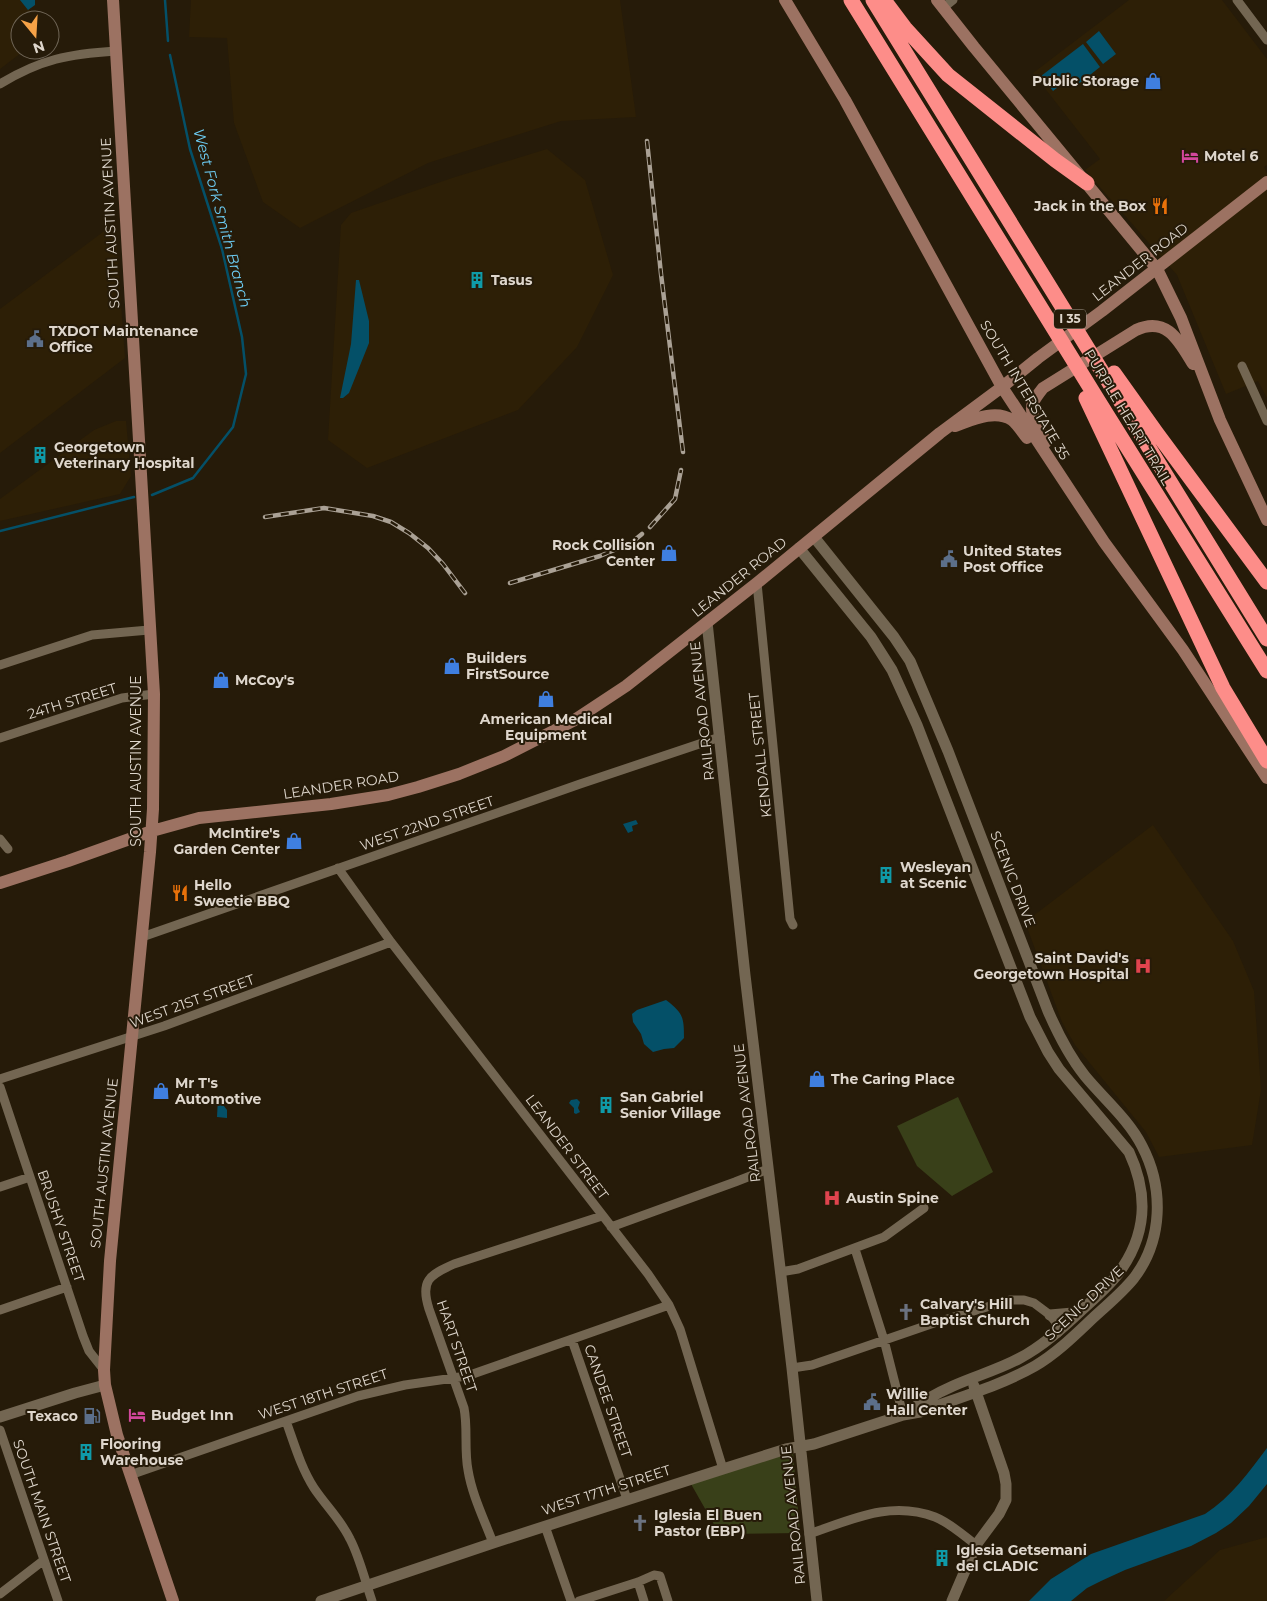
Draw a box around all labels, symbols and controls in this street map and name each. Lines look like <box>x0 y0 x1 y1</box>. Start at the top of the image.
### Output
north arrow <box>10 10 60 60</box>
text: N <box>31 37 47 58</box>
shop icon: Public Storage <box>1143 71 1163 91</box>
place label: Public Storage <box>1032 72 1139 90</box>
water label: West Fork Smith Branch <box>189 126 256 309</box>
street label: SOUTH AUSTIN AVENUE <box>97 137 123 309</box>
hotel icon: Motel 6 <box>1180 146 1200 166</box>
place label: Motel 6 <box>1204 147 1258 165</box>
restaurant icon: Jack in the Box <box>1150 196 1170 216</box>
place label: Jack in the Box <box>1033 197 1147 215</box>
street label: LEANDER ROAD <box>1088 219 1192 305</box>
building icon: Tasus <box>467 270 487 290</box>
place label: Tasus <box>491 271 533 289</box>
road number: I 35 <box>1054 310 1086 328</box>
street label: SOUTH INTERSTATE 35 <box>976 317 1074 463</box>
place label: TXDOT Maintenance Office <box>49 322 199 356</box>
public building icon: TXDOT Maintenance Office <box>25 329 45 349</box>
street label: PURPLE HEART TRAIL <box>1080 346 1176 489</box>
place label: Georgetown Veterinary Hospital <box>53 438 195 472</box>
building icon: Georgetown Veterinary Hospital <box>30 445 50 465</box>
street label: LEANDER ROAD <box>688 533 790 621</box>
place label: Rock Collision Center <box>552 536 655 570</box>
place label: United States Post Office <box>963 542 1062 576</box>
shop icon: Rock Collision Center <box>659 543 679 563</box>
public building icon: United States Post Office <box>939 549 959 569</box>
street label: RAILROAD AVENUE <box>686 640 718 782</box>
place label: Builders FirstSource <box>466 649 550 683</box>
shop icon: Builders FirstSource <box>442 656 462 676</box>
shop icon: McCoy's <box>211 670 231 690</box>
place label: McCoy's <box>235 671 295 689</box>
street label: SOUTH AUSTIN AVENUE <box>127 675 145 847</box>
street label: 24TH STREET <box>25 679 119 723</box>
shop icon: American Medical Equipment <box>536 689 556 709</box>
street label: KENDALL STREET <box>744 692 776 818</box>
place label: American Medical Equipment <box>479 710 612 744</box>
street label: LEANDER ROAD <box>282 767 400 803</box>
street label: WEST 22ND STREET <box>357 792 497 854</box>
place label: McIntire's Garden Center <box>173 824 281 858</box>
street label: SCENIC DRIVE <box>986 828 1040 930</box>
shop icon: McIntire's Garden Center <box>284 831 304 851</box>
place label: Wesleyan at Scenic <box>900 858 971 892</box>
building icon: Wesleyan at Scenic <box>876 865 896 885</box>
place label: Hello Sweetie BBQ <box>194 876 290 910</box>
restaurant icon: Hello Sweetie BBQ <box>170 883 190 903</box>
place label: Saint David's Georgetown Hospital <box>974 949 1130 983</box>
hospital icon: Saint David's Georgetown Hospital <box>1133 956 1153 976</box>
street label: WEST 21ST STREET <box>127 970 257 1032</box>
street label: RAILROAD AVENUE <box>730 1042 764 1184</box>
shop icon: The Caring Place <box>807 1069 827 1089</box>
place label: The Caring Place <box>831 1070 955 1088</box>
place label: Mr T's Automotive <box>174 1074 262 1108</box>
street label: SOUTH AUSTIN AVENUE <box>86 1077 122 1249</box>
shop icon: Mr T's Automotive <box>151 1081 171 1101</box>
place label: San Gabriel Senior Village <box>620 1088 721 1122</box>
street label: LEANDER STREET <box>522 1091 612 1203</box>
building icon: San Gabriel Senior Village <box>596 1095 616 1115</box>
street label: BRUSHY STREET <box>33 1168 89 1284</box>
hospital icon: Austin Spine <box>822 1188 842 1208</box>
place label: Austin Spine <box>845 1189 939 1207</box>
street label: SCENIC DRIVE <box>1041 1262 1127 1344</box>
place label: Calvary's Hill Baptist Church <box>920 1295 1030 1329</box>
street label: HART STREET <box>433 1297 481 1395</box>
church icon: Calvary's Hill Baptist Church <box>896 1302 916 1322</box>
street label: CANDEE STREET <box>580 1342 636 1460</box>
street label: WEST 18TH STREET <box>256 1365 390 1423</box>
place label: Willie Hall Center <box>886 1385 967 1419</box>
public building icon: Willie Hall Center <box>862 1392 882 1412</box>
hotel icon: Budget Inn <box>127 1405 147 1425</box>
fuel station icon: Texaco <box>82 1406 102 1426</box>
place label: Budget Inn <box>151 1406 234 1424</box>
place label: Texaco <box>27 1407 78 1425</box>
place label: Flooring Warehouse <box>100 1435 184 1469</box>
street label: SOUTH MAIN STREET <box>9 1437 75 1585</box>
building icon: Flooring Warehouse <box>76 1442 96 1462</box>
street label: RAILROAD AVENUE <box>777 1444 809 1586</box>
street label: WEST 17TH STREET <box>539 1461 673 1519</box>
place label: Iglesia El Buen Pastor (EBP) <box>654 1506 762 1540</box>
church icon: Iglesia El Buen Pastor (EBP) <box>630 1513 650 1533</box>
place label: Iglesia Getsemani del CLADIC <box>956 1541 1087 1575</box>
building icon: Iglesia Getsemani del CLADIC <box>932 1548 952 1568</box>

